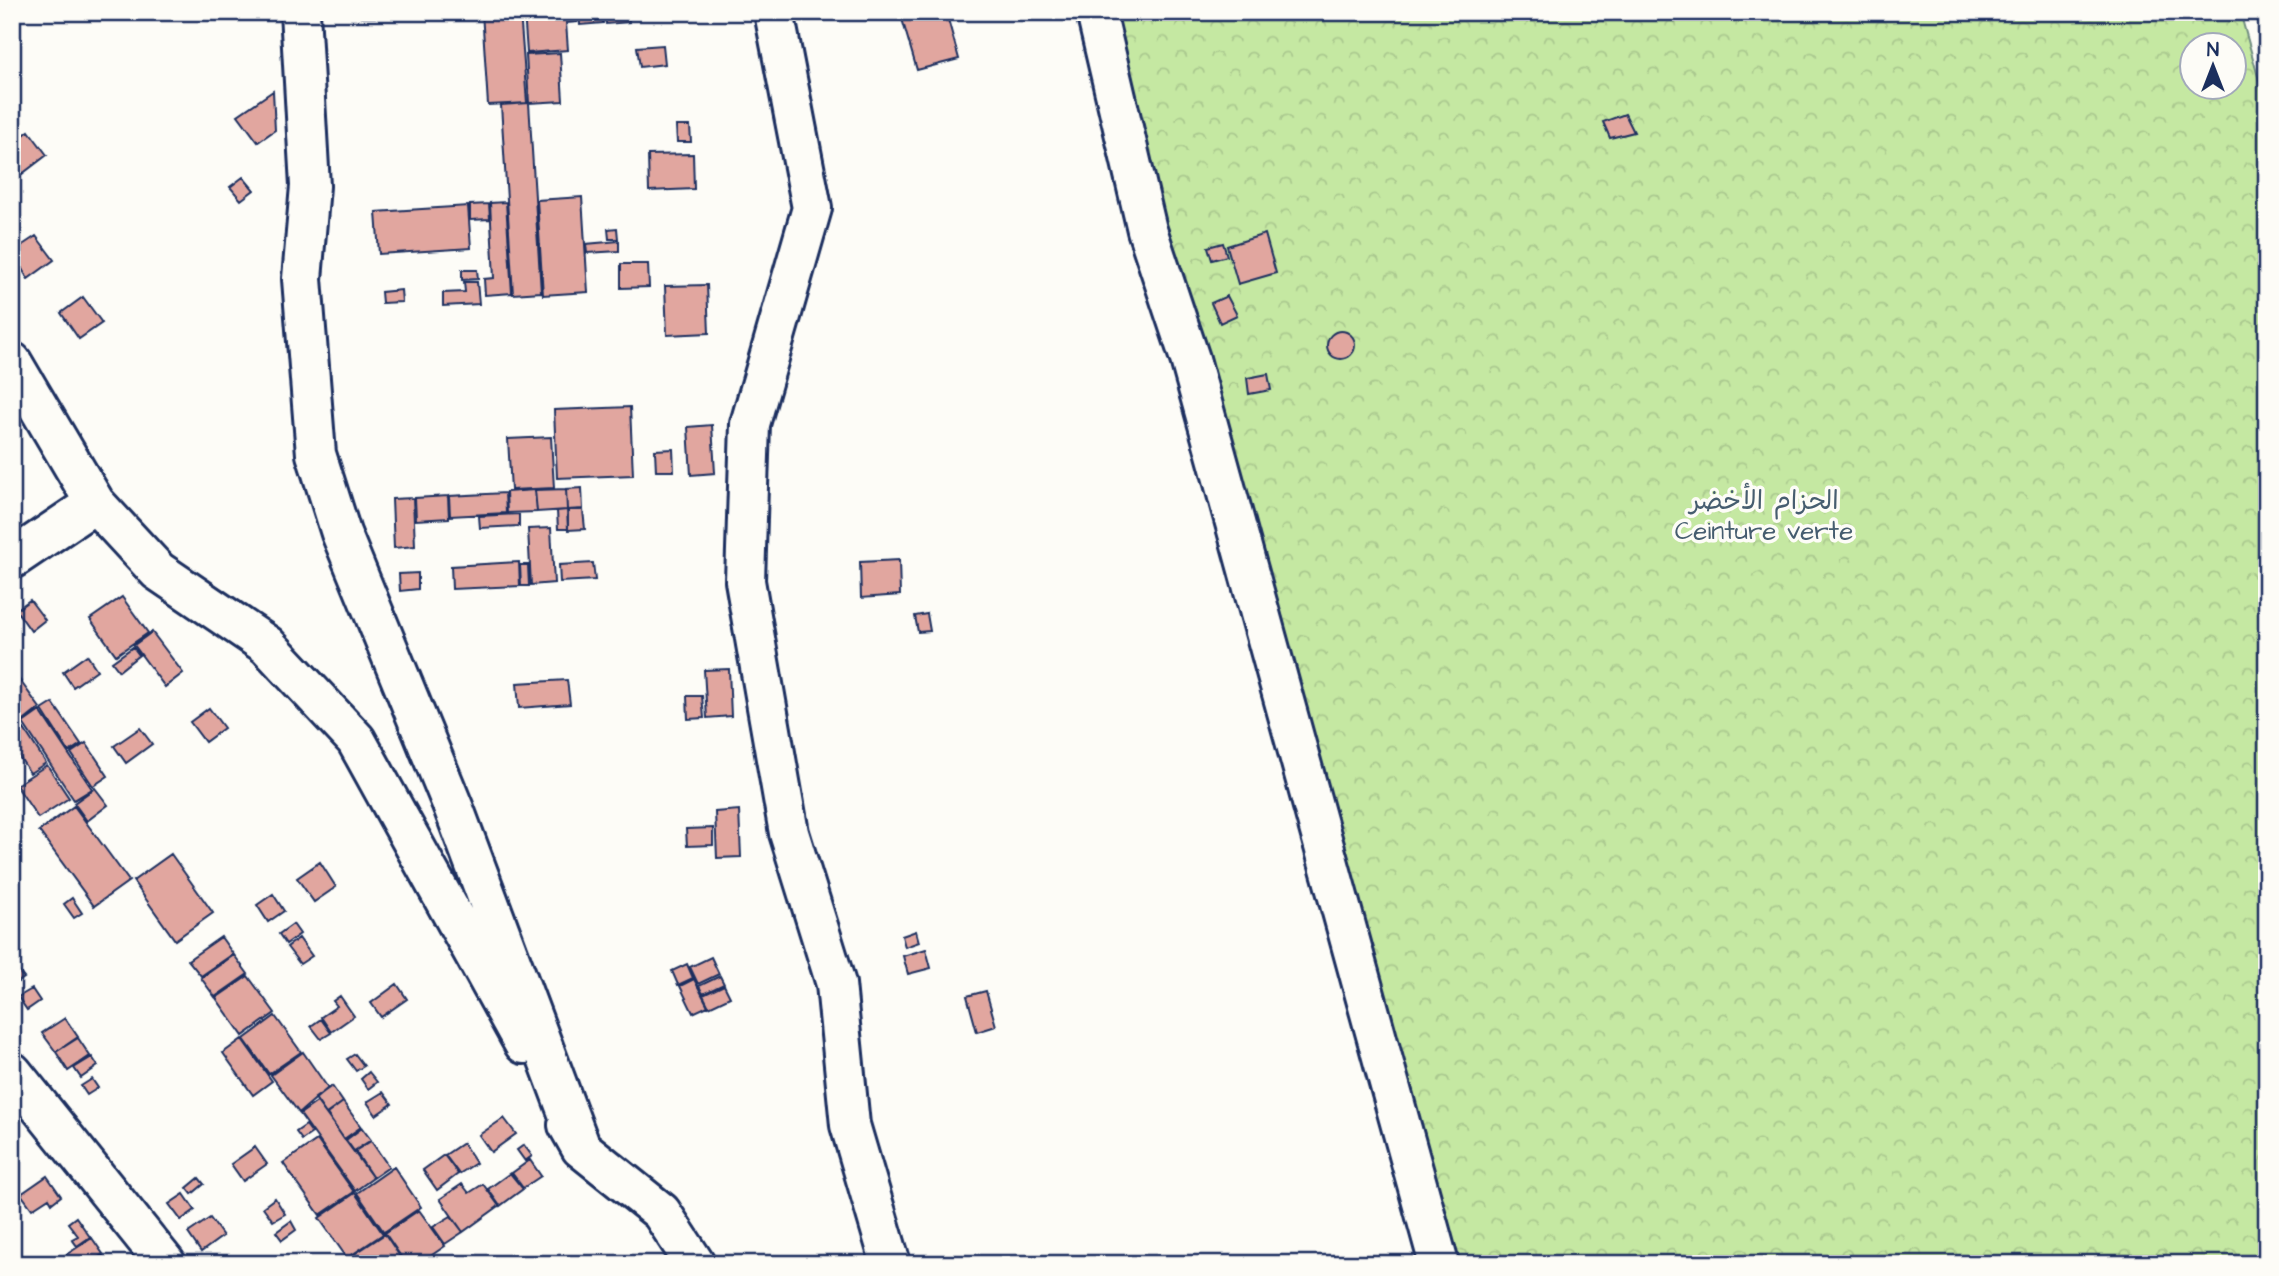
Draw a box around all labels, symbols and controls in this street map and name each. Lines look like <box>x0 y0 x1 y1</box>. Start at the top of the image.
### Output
north arrow <box>2178 32 2248 102</box>
text: N <box>2207 37 2219 64</box>
park label: الحزام الأخضر Ceinture verte <box>1675 482 1853 549</box>

